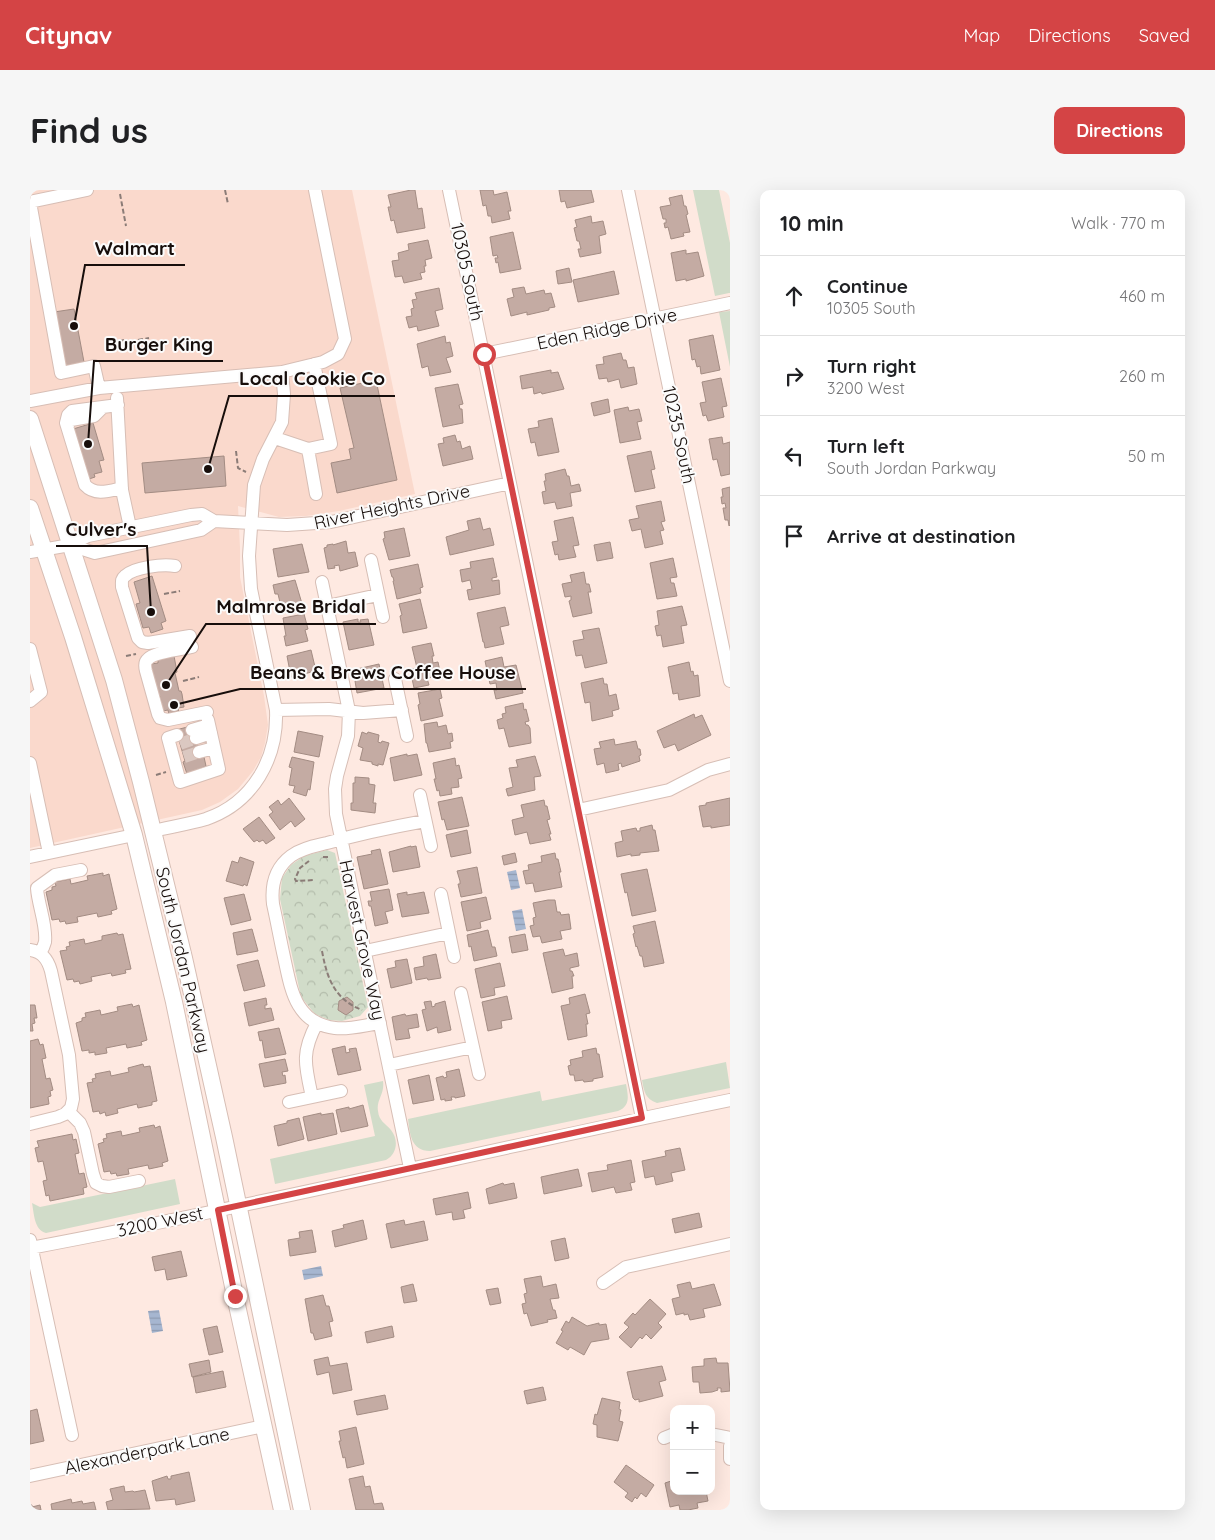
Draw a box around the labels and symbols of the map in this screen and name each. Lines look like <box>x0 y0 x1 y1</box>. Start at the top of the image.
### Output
street label: 10305 South <box>446 221 489 323</box>
callout: Walmart <box>85 231 185 265</box>
text: Walmart <box>95 236 175 260</box>
street label: Eden Ridge Drive <box>535 302 679 355</box>
callout: Burger King <box>94 327 223 361</box>
text: Burger King <box>105 332 213 356</box>
route start <box>473 343 496 366</box>
callout: Local Cookie Co <box>229 362 395 396</box>
text: Local Cookie Co <box>239 366 385 390</box>
street label: 10235 South <box>658 384 701 486</box>
street label: River Heights Drive <box>312 479 472 534</box>
callout: Culver's <box>56 512 147 546</box>
text: Culver's <box>66 517 136 541</box>
callout: Malmrose Bridal <box>206 590 376 624</box>
text: Malmrose Bridal <box>216 594 366 618</box>
callout: Beans & Brews Coffee House <box>240 655 526 689</box>
text: Beans & Brews Coffee House <box>250 660 516 684</box>
street label: Harvest Grove Way <box>334 858 391 1022</box>
street label: South Jordan Parkway <box>151 865 216 1055</box>
street label: 3200 West <box>115 1201 205 1242</box>
route end <box>224 1285 247 1308</box>
street label: Alexanderpark Lane <box>62 1422 231 1479</box>

